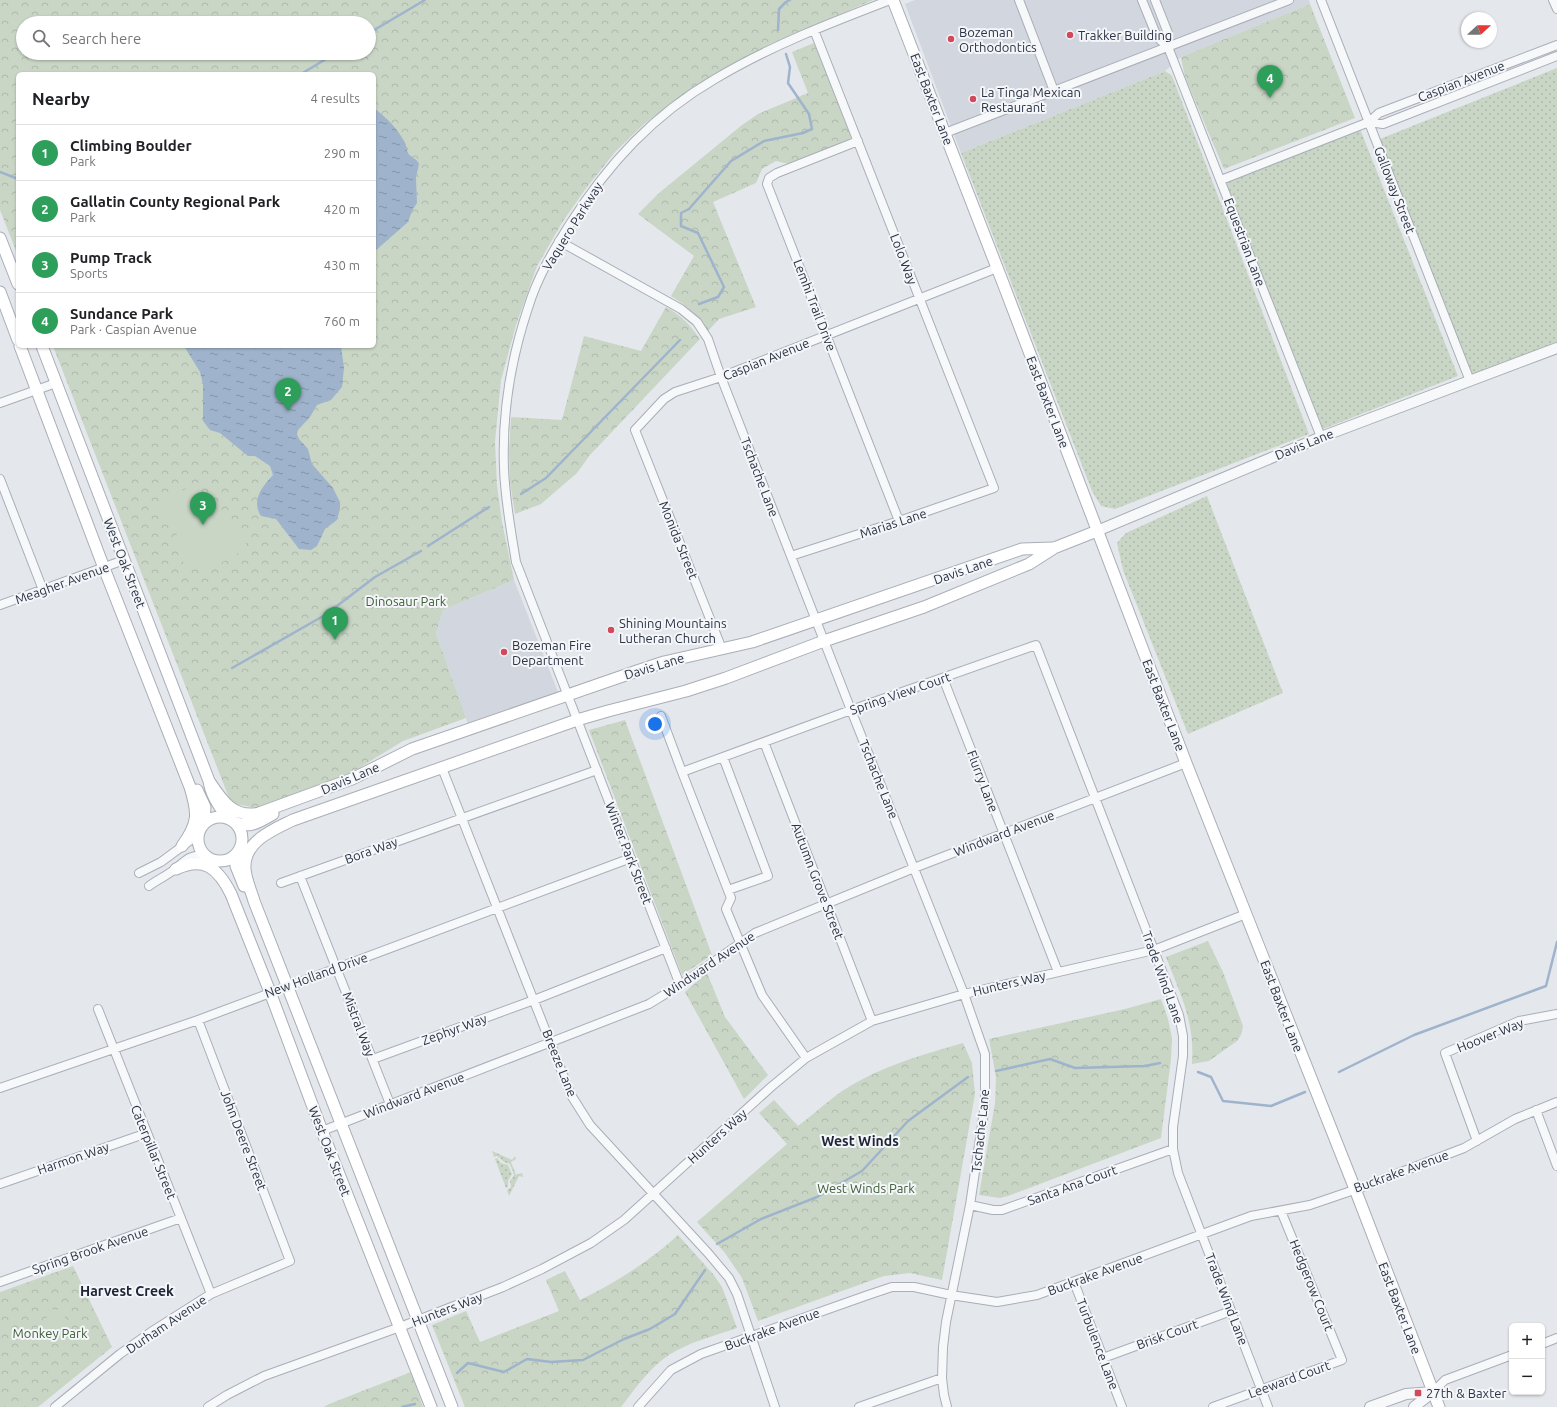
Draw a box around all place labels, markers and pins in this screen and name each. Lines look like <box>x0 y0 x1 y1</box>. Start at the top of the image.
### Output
place label: Bozeman Orthodontics <box>959 25 1037 54</box>
place label: Trakker Building <box>1078 28 1172 42</box>
marker: Trakker Building <box>1065 30 1075 40</box>
marker: Bozeman Orthodontics <box>946 34 956 44</box>
pin: 4 <box>1257 65 1283 98</box>
place label: La Tinga Mexican Restaurant <box>981 85 1081 114</box>
marker: La Tinga Mexican Restaurant <box>968 94 978 104</box>
pin: 2 <box>275 378 301 411</box>
pin: 3 <box>190 492 216 525</box>
pin: 1 <box>322 607 348 640</box>
place label: Shining Mountains Lutheran Church <box>619 616 727 645</box>
marker: Shining Mountains Lutheran Church <box>606 625 616 635</box>
place label: Bozeman Fire Department <box>512 638 591 667</box>
marker: Bozeman Fire Department <box>499 647 509 657</box>
place label: 27th & Baxter <box>1426 1386 1506 1400</box>
marker: 27th & Baxter <box>1413 1388 1423 1398</box>

